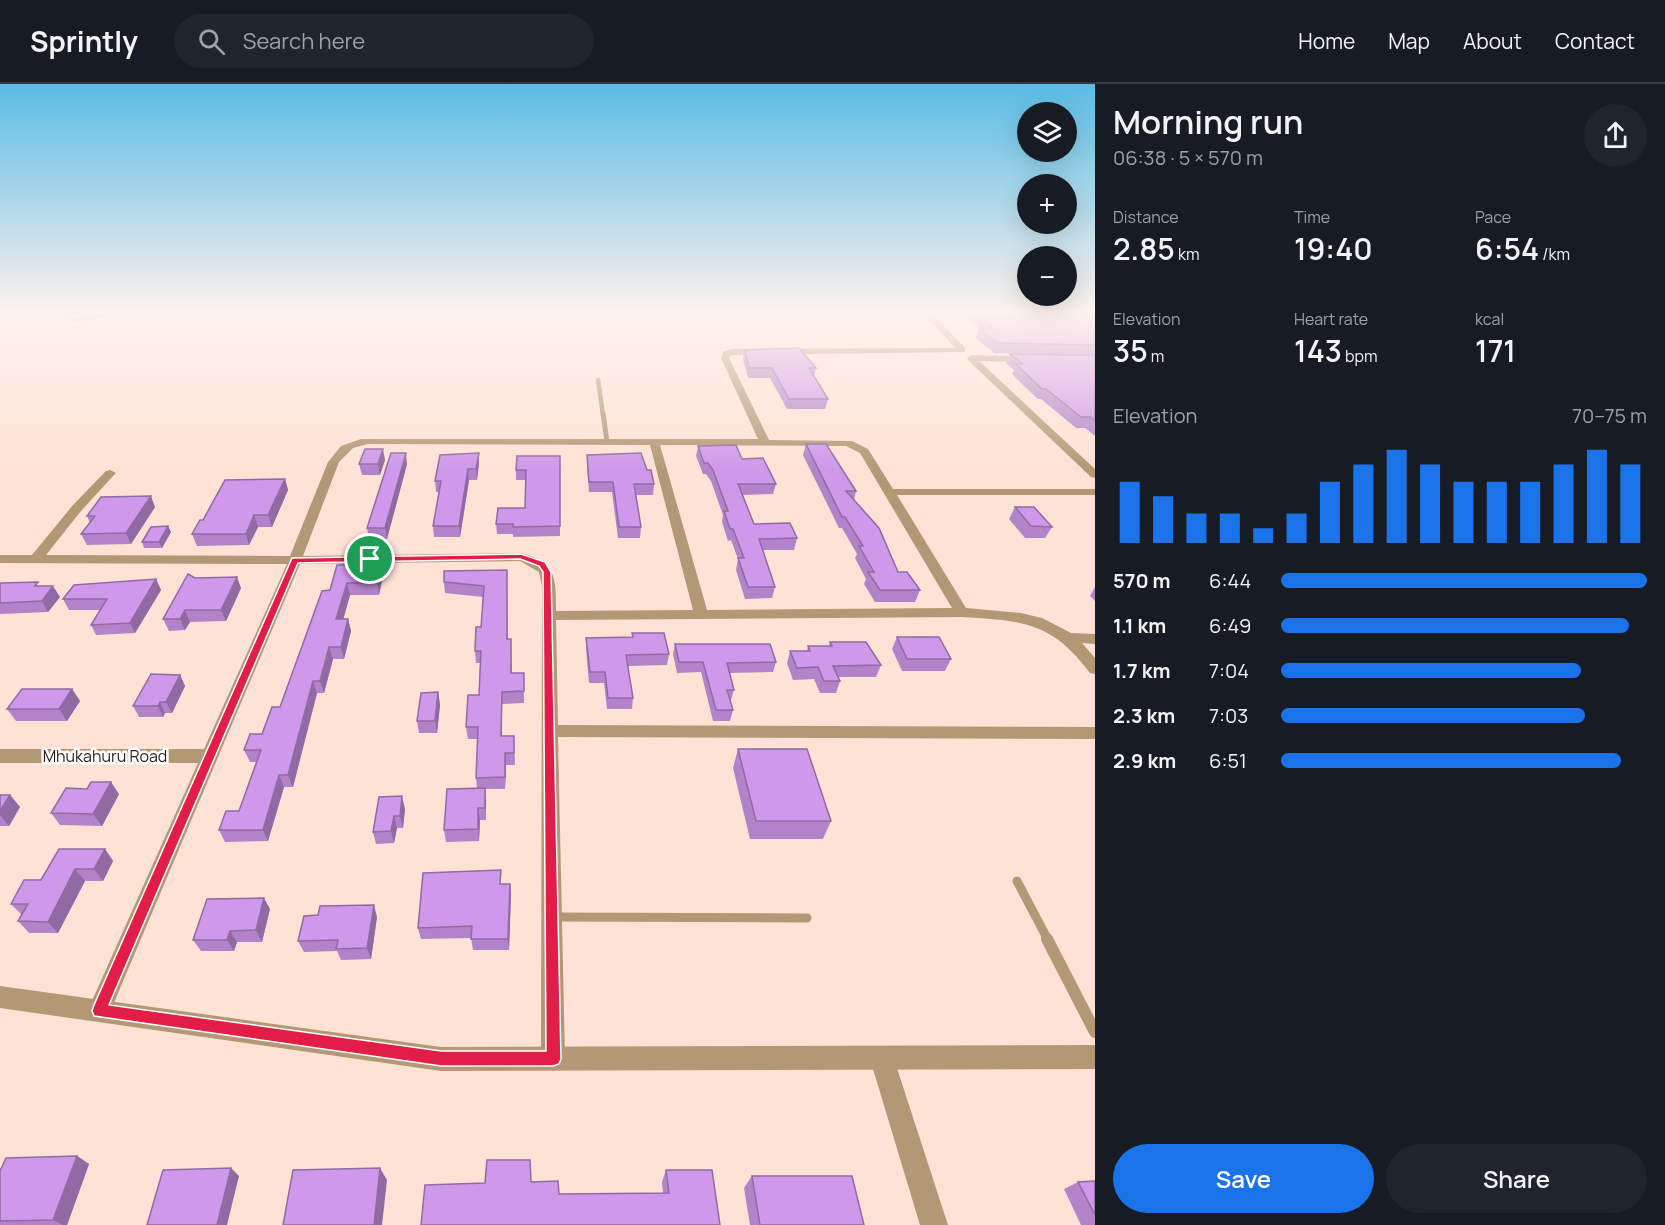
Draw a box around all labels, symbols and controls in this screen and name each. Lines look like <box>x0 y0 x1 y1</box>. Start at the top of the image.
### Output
search box <box>174 14 594 68</box>
text: Sprintly <box>30 22 138 60</box>
icon: search <box>195 25 228 58</box>
text: Search here <box>243 26 365 56</box>
text: Home <box>1298 27 1355 55</box>
text: Map <box>1388 27 1430 55</box>
text: About <box>1463 27 1522 55</box>
text: Contact <box>1555 27 1635 55</box>
text: Morning run <box>1113 99 1303 144</box>
map controls <box>1017 102 1077 306</box>
button: layers <box>1017 102 1077 162</box>
button: share <box>1584 104 1647 167</box>
text: 06:38 · 5 × 570 m <box>1113 144 1263 171</box>
button: + <box>1017 174 1077 234</box>
text: Distance <box>1113 206 1179 228</box>
text: Time <box>1294 206 1330 228</box>
text: Pace <box>1475 206 1511 228</box>
text: 2.85 <box>1113 228 1175 269</box>
text: 19:40 <box>1294 228 1372 269</box>
text: 6:54 <box>1475 228 1539 269</box>
text: km <box>1175 243 1199 265</box>
text: /km <box>1539 243 1570 265</box>
button: − <box>1017 246 1077 306</box>
text: Elevation <box>1113 308 1181 330</box>
text: Heart rate <box>1294 308 1368 330</box>
text: kcal <box>1475 308 1504 330</box>
text: 35 <box>1113 330 1148 371</box>
text: 143 <box>1294 330 1342 371</box>
text: 171 <box>1475 330 1516 371</box>
text: m <box>1148 345 1164 367</box>
text: bpm <box>1342 345 1378 367</box>
text: Elevation <box>1113 402 1197 429</box>
text: 70–75 m <box>1572 402 1647 429</box>
pin <box>344 533 395 584</box>
icon: arrive <box>353 542 386 575</box>
text: 570 m <box>1113 567 1171 594</box>
text: 6:44 <box>1209 567 1251 594</box>
text: 1.1 km <box>1113 612 1166 639</box>
text: 6:49 <box>1209 612 1251 639</box>
text: 1.7 km <box>1113 657 1170 684</box>
text: 7:04 <box>1209 657 1249 684</box>
text: 2.3 km <box>1113 702 1175 729</box>
text: 7:03 <box>1209 702 1248 729</box>
street label: Mhukahuru Road <box>43 745 167 767</box>
text: 2.9 km <box>1113 747 1176 774</box>
text: 6:51 <box>1209 747 1247 774</box>
button: Save <box>1113 1144 1374 1213</box>
button: Share <box>1386 1144 1647 1213</box>

